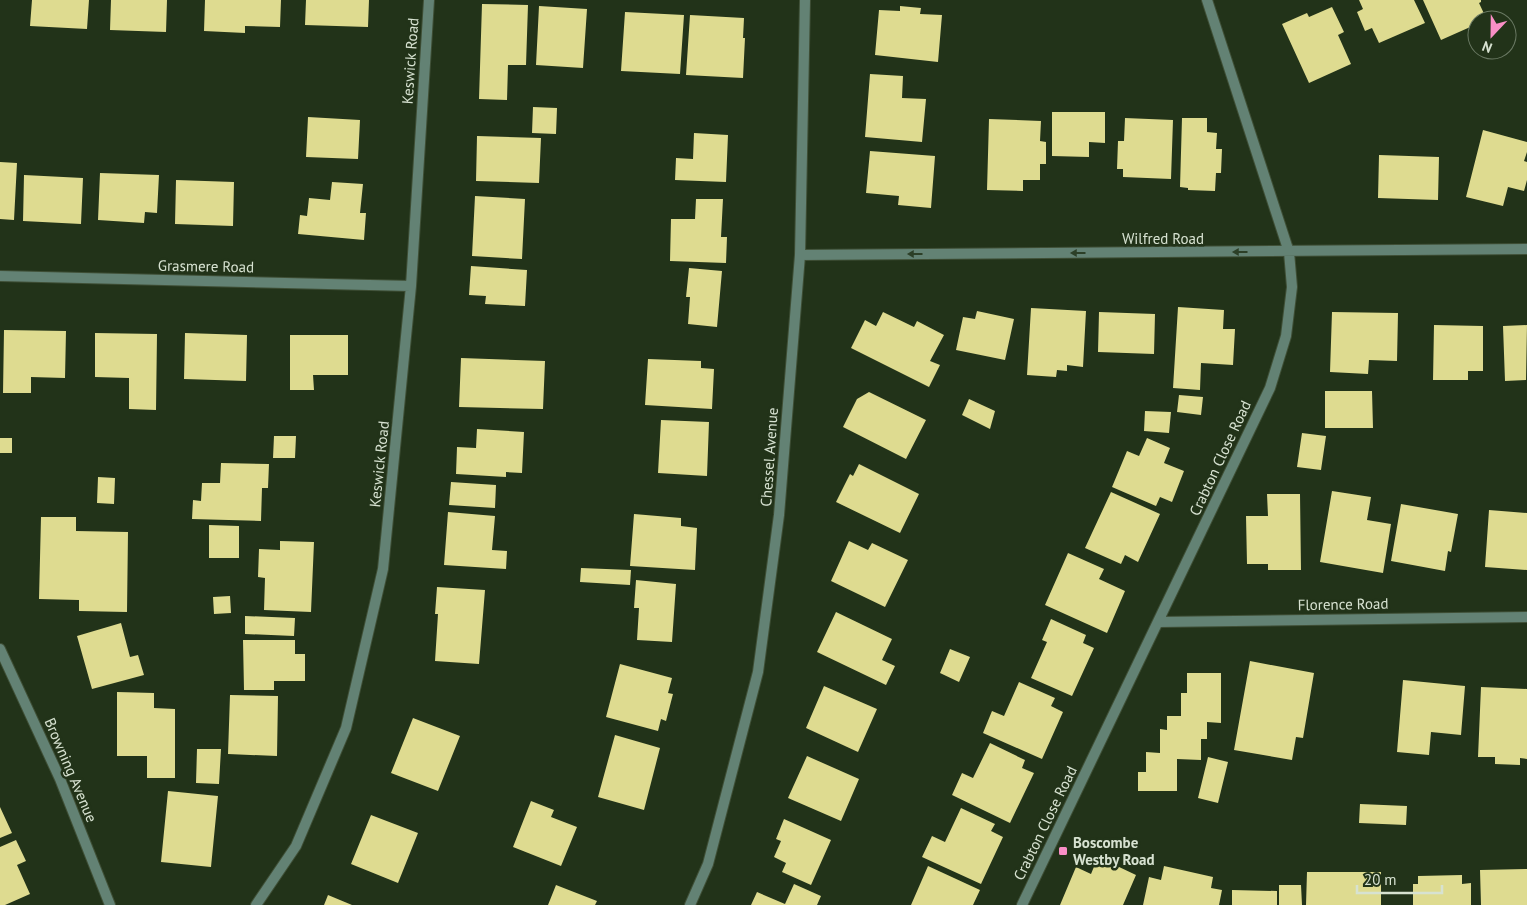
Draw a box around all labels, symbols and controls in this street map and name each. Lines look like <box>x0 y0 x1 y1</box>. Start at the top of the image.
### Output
north arrow <box>1467 10 1517 60</box>
street label: Keswick Road <box>398 17 422 105</box>
text: N <box>1479 37 1495 57</box>
street label: Wilfred Road <box>1122 229 1204 248</box>
one-way arrow <box>1232 248 1248 256</box>
one-way arrow <box>1069 249 1085 257</box>
one-way arrow <box>907 250 923 258</box>
street label: Grasmere Road <box>158 256 254 276</box>
street label: Crabton Close Road <box>1185 397 1255 519</box>
street label: Chessel Avenue <box>756 407 782 507</box>
street label: Keswick Road <box>365 420 393 508</box>
street label: Florence Road <box>1297 594 1389 614</box>
street label: Browning Avenue <box>40 715 102 825</box>
street label: Crabton Close Road <box>1009 763 1081 883</box>
place label: Boscombe Westby Road <box>1073 833 1155 869</box>
marker: Boscombe Westby Road <box>1057 845 1069 857</box>
scale bar <box>1357 862 1442 894</box>
text: 20 m <box>1364 870 1397 889</box>

